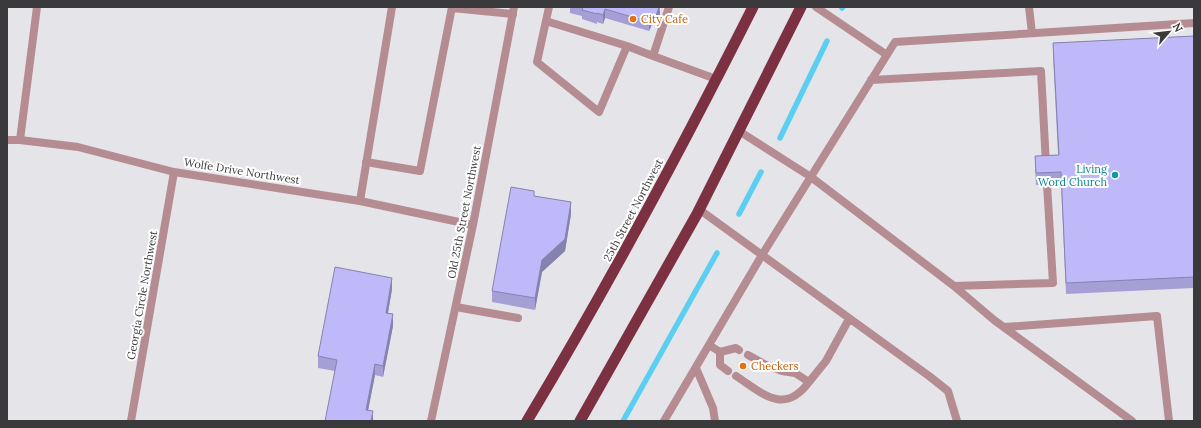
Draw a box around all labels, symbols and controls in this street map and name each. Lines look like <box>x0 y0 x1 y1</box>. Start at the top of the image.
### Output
place label: City Cafe <box>641 12 688 26</box>
north arrow <box>1149 12 1189 52</box>
marker: City Cafe <box>628 14 638 24</box>
text: N <box>1170 20 1186 35</box>
street label: Old 25th Street Northwest <box>444 144 484 280</box>
street label: Wolfe Drive Northwest <box>183 155 302 187</box>
street label: 25th Street Northwest <box>600 156 666 264</box>
place label: Living Word Church <box>1038 162 1108 189</box>
marker: Living Word Church <box>1110 170 1120 180</box>
street label: Georgia Circle Northwest <box>124 229 160 361</box>
place label: Checkers <box>751 359 799 373</box>
marker: Checkers <box>738 361 748 371</box>

